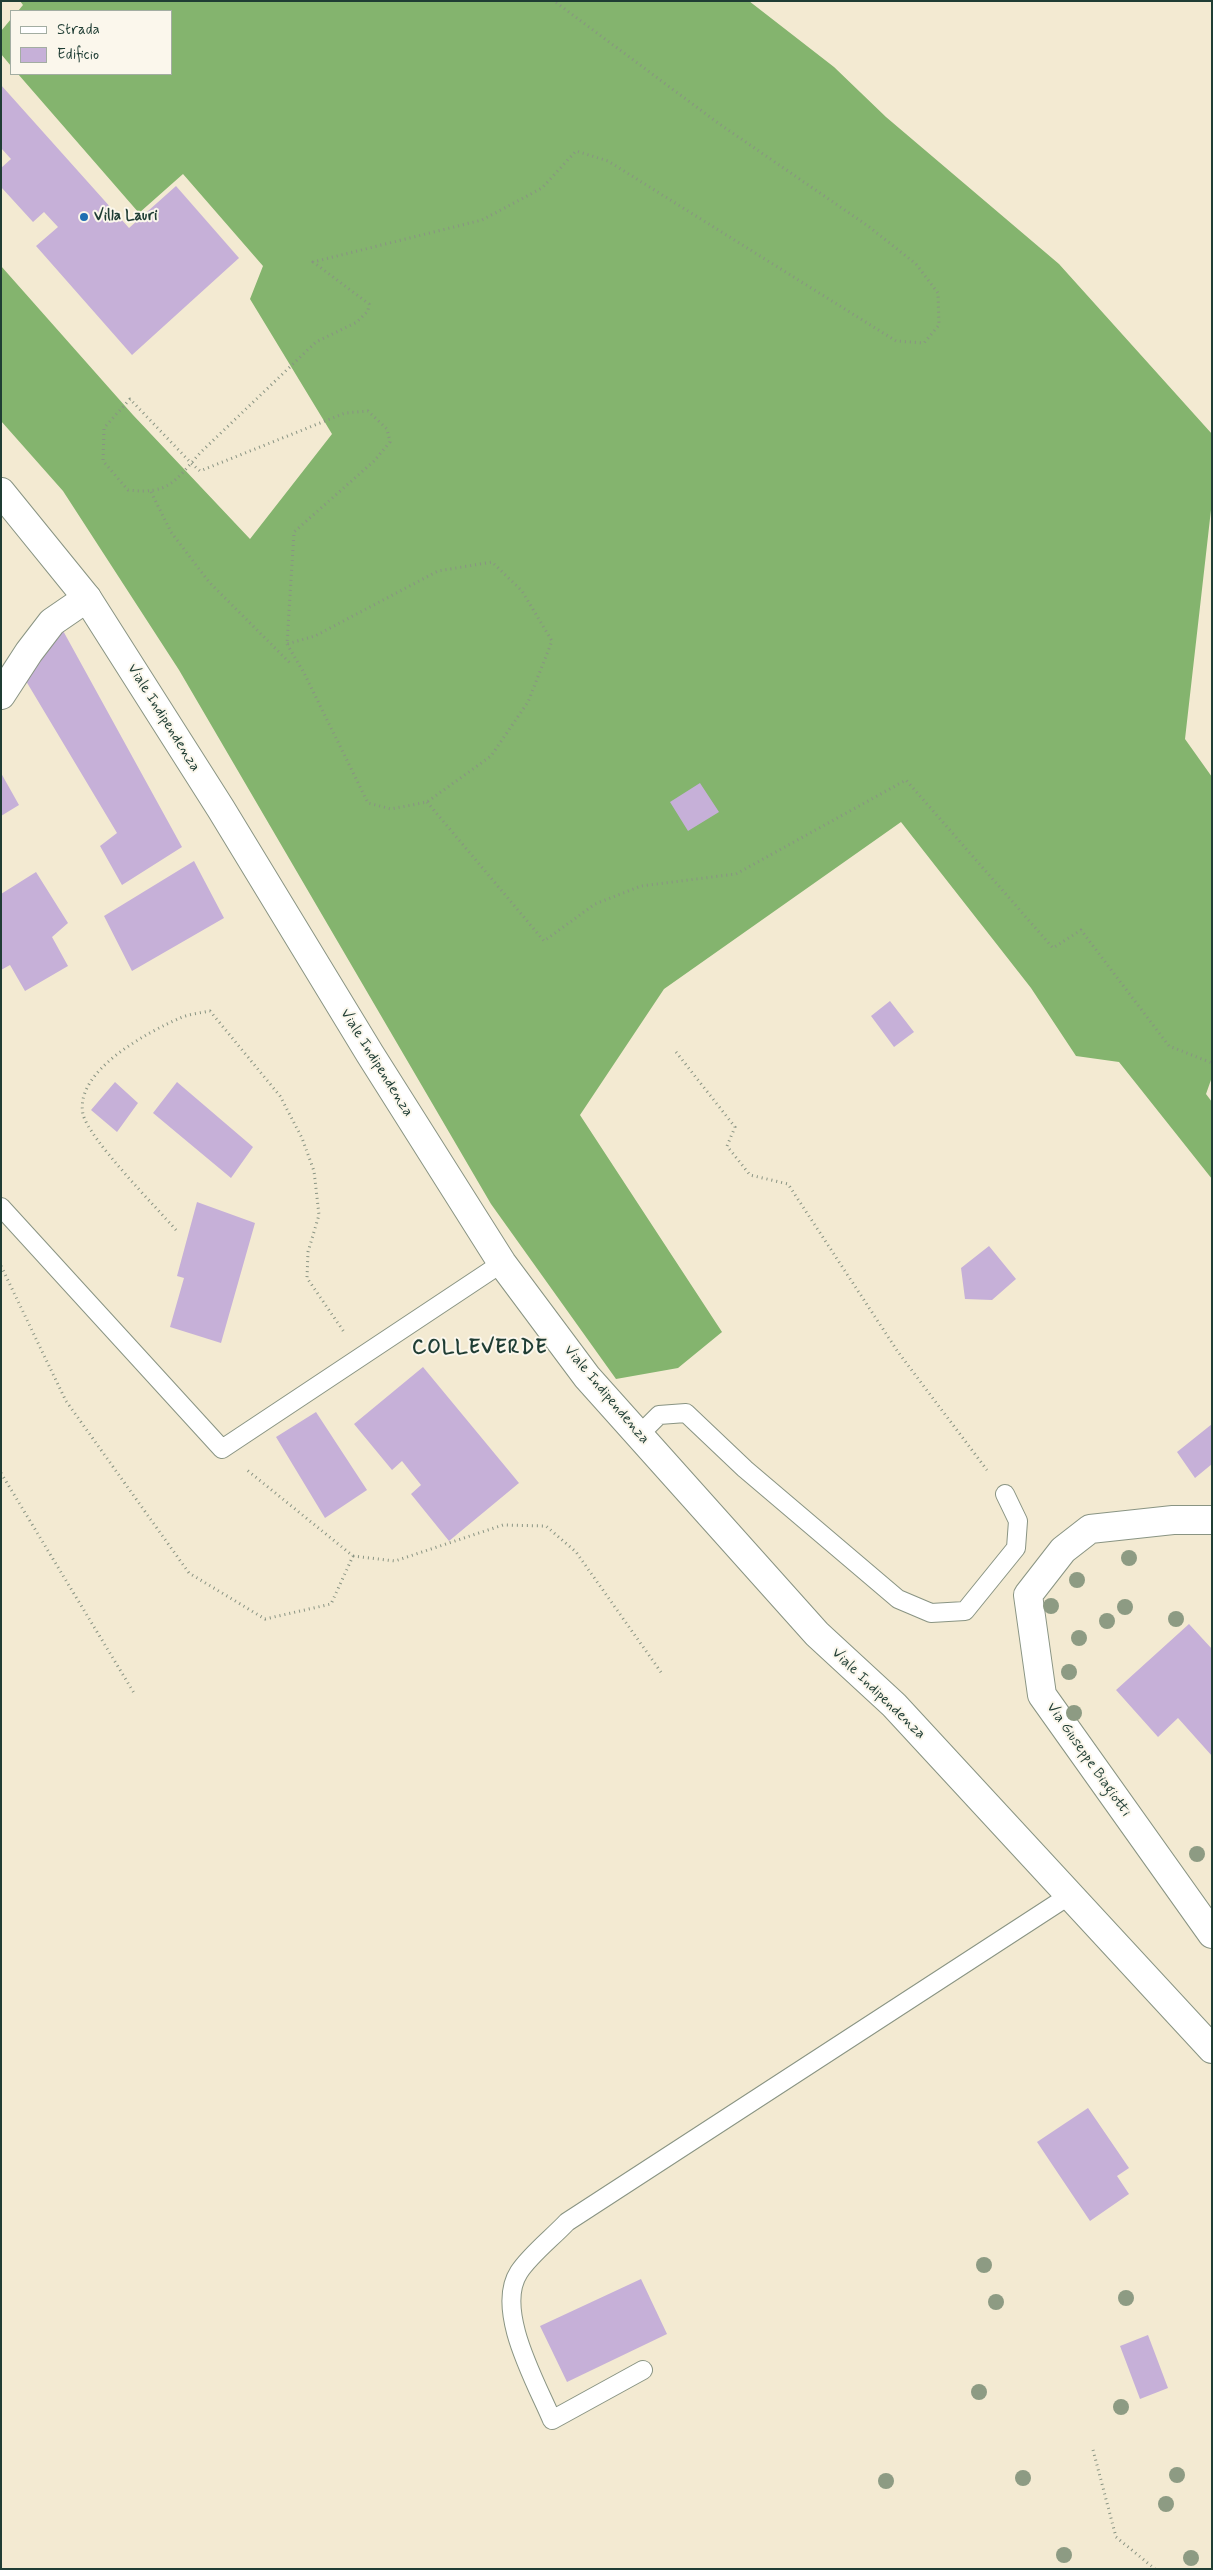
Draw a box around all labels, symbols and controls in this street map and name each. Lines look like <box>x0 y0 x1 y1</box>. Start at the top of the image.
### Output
legend <box>10 10 172 75</box>
text: Strada <box>57 20 100 40</box>
text: Edificio <box>57 45 99 65</box>
place label: Villa Lauri <box>94 208 157 226</box>
marker: Villa Lauri <box>78 211 90 223</box>
street label: Viale Indipendenza <box>123 661 203 775</box>
street label: Viale Indipendenza <box>336 1006 416 1120</box>
district label: COLLEVERDE <box>411 1337 549 1361</box>
street label: Viale Indipendenza <box>559 1342 653 1448</box>
street label: Viale Indipendenza <box>827 1645 929 1743</box>
street label: Via Giuseppe Biagiotti <box>1042 1699 1134 1821</box>

